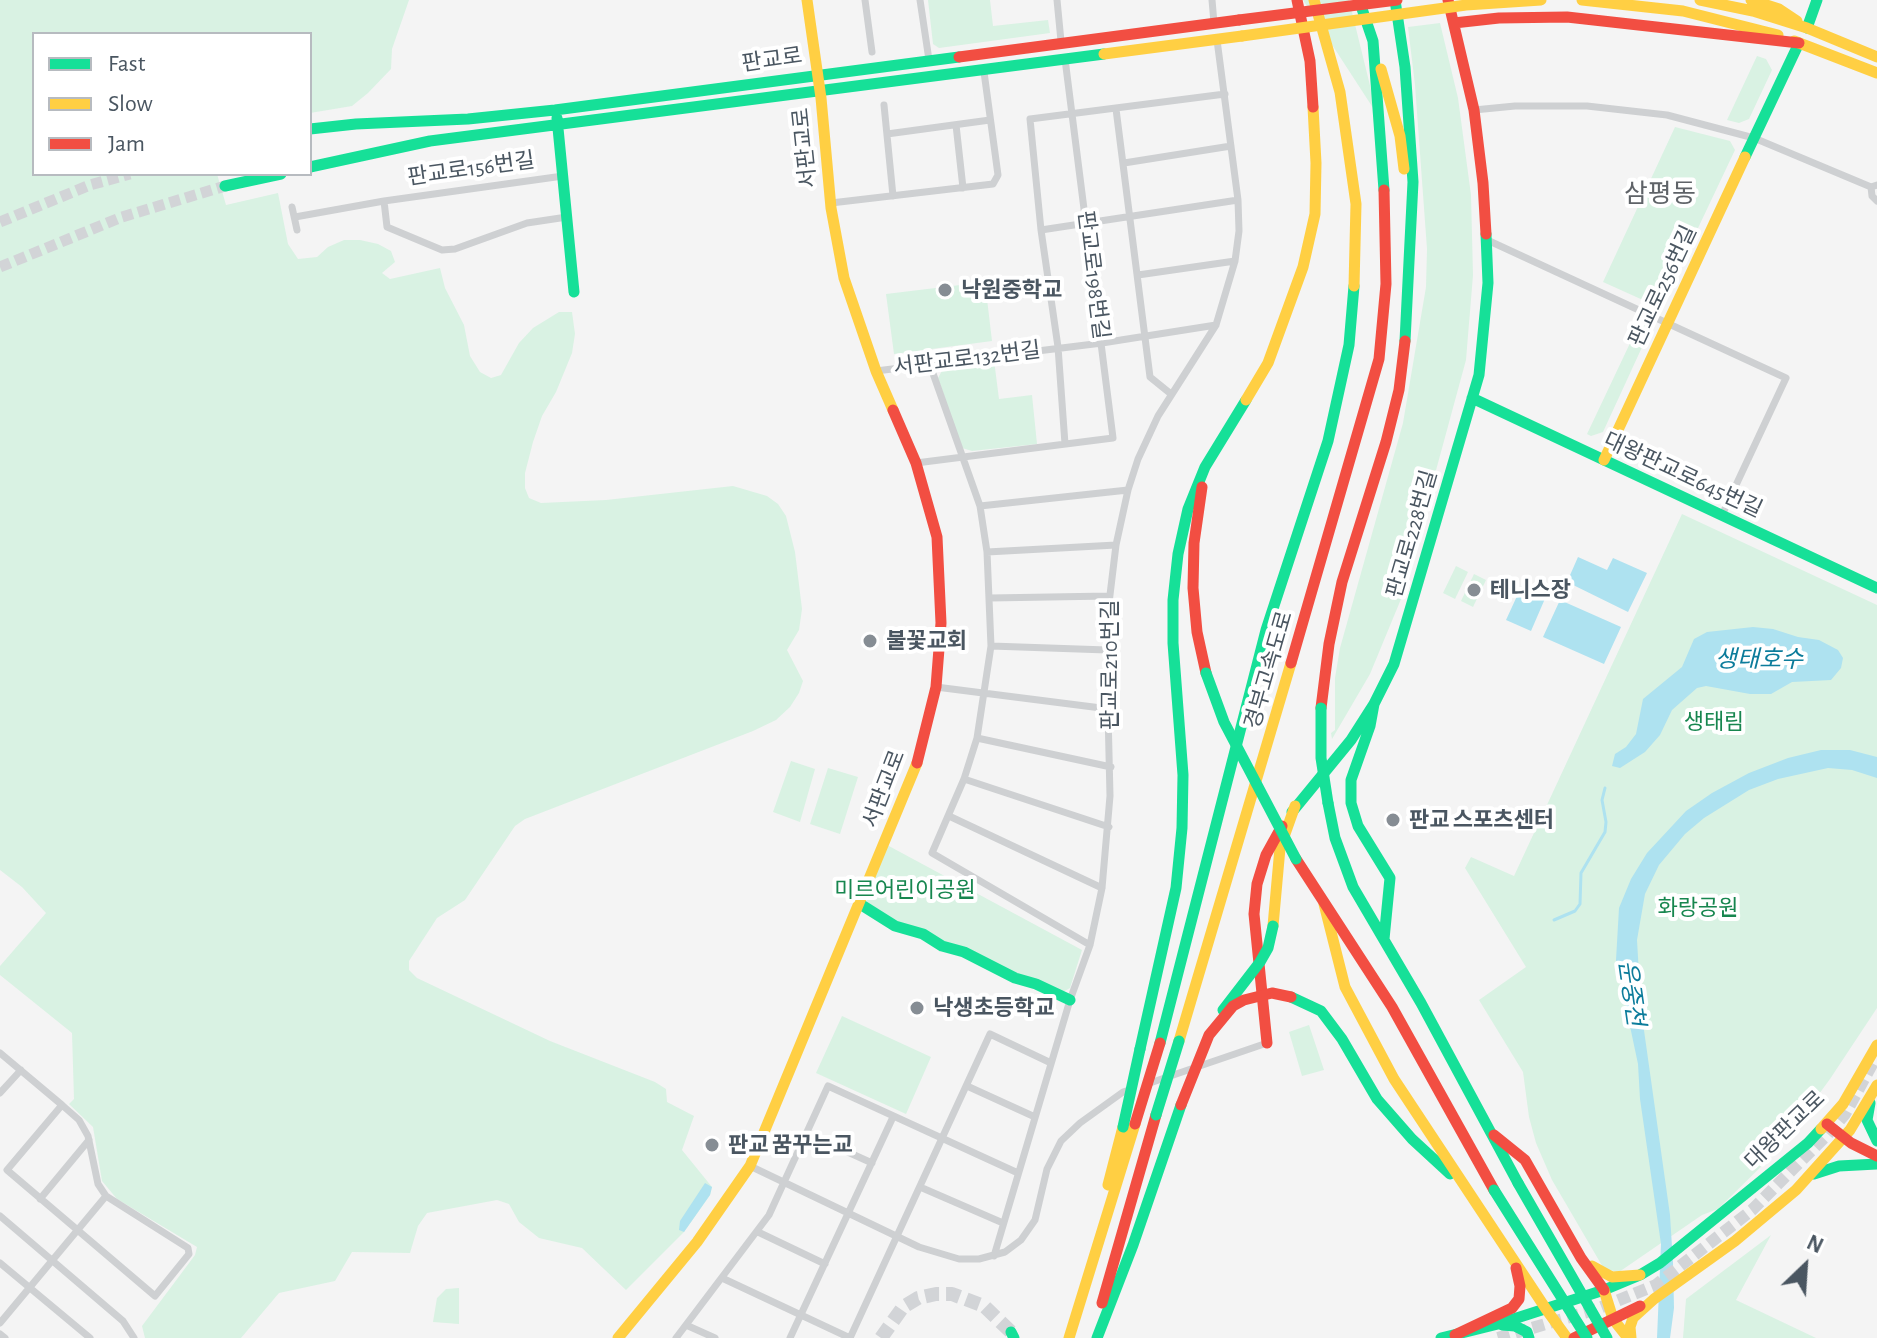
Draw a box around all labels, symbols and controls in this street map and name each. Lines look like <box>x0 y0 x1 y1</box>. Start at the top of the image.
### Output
legend <box>32 32 312 176</box>
street label: 판교로 <box>740 43 804 77</box>
text: Fast <box>108 52 145 76</box>
text: Slow <box>108 92 153 116</box>
street label: 서판교로 <box>788 106 822 190</box>
text: Jam <box>108 132 145 156</box>
street label: 판교로156번길 <box>406 147 536 191</box>
district label: 삼평동 <box>1624 178 1696 210</box>
street label: 판교로198번길 <box>1072 209 1114 341</box>
street label: 판교로256번길 <box>1623 221 1703 351</box>
place label: 낙원중학교 <box>961 277 1062 303</box>
marker: 낙원중학교 <box>936 281 954 299</box>
street label: 서판교로132번길 <box>892 337 1042 381</box>
street label: 대왕판교로645번길 <box>1600 427 1766 523</box>
street label: 판교로228번길 <box>1381 467 1443 601</box>
place label: 테니스장 <box>1490 577 1571 603</box>
marker: 테니스장 <box>1465 581 1483 599</box>
street label: 판교로210번길 <box>1097 600 1123 730</box>
street label: 경부고속도로 <box>1240 608 1298 732</box>
place label: 불꽃교회 <box>886 628 967 654</box>
marker: 불꽃교회 <box>861 632 879 650</box>
water label: 생태호수 <box>1715 646 1803 674</box>
park label: 생태림 <box>1684 709 1744 735</box>
street label: 서판교로 <box>857 746 911 832</box>
place label: 판교 스포츠센터 <box>1409 807 1554 833</box>
marker: 판교 스포츠센터 <box>1384 811 1402 829</box>
park label: 미르어린이공원 <box>834 877 976 903</box>
park label: 화랑공원 <box>1658 895 1738 921</box>
water label: 운중천 <box>1612 958 1650 1028</box>
place label: 낙생초등학교 <box>933 995 1054 1021</box>
marker: 낙생초등학교 <box>908 999 926 1017</box>
street label: 대왕판교로 <box>1739 1085 1831 1175</box>
place label: 판교 꿈꾸는교 <box>728 1132 853 1158</box>
marker: 판교 꿈꾸는교 <box>703 1136 721 1154</box>
north arrow <box>1765 1226 1845 1306</box>
text: N <box>1804 1231 1827 1257</box>

